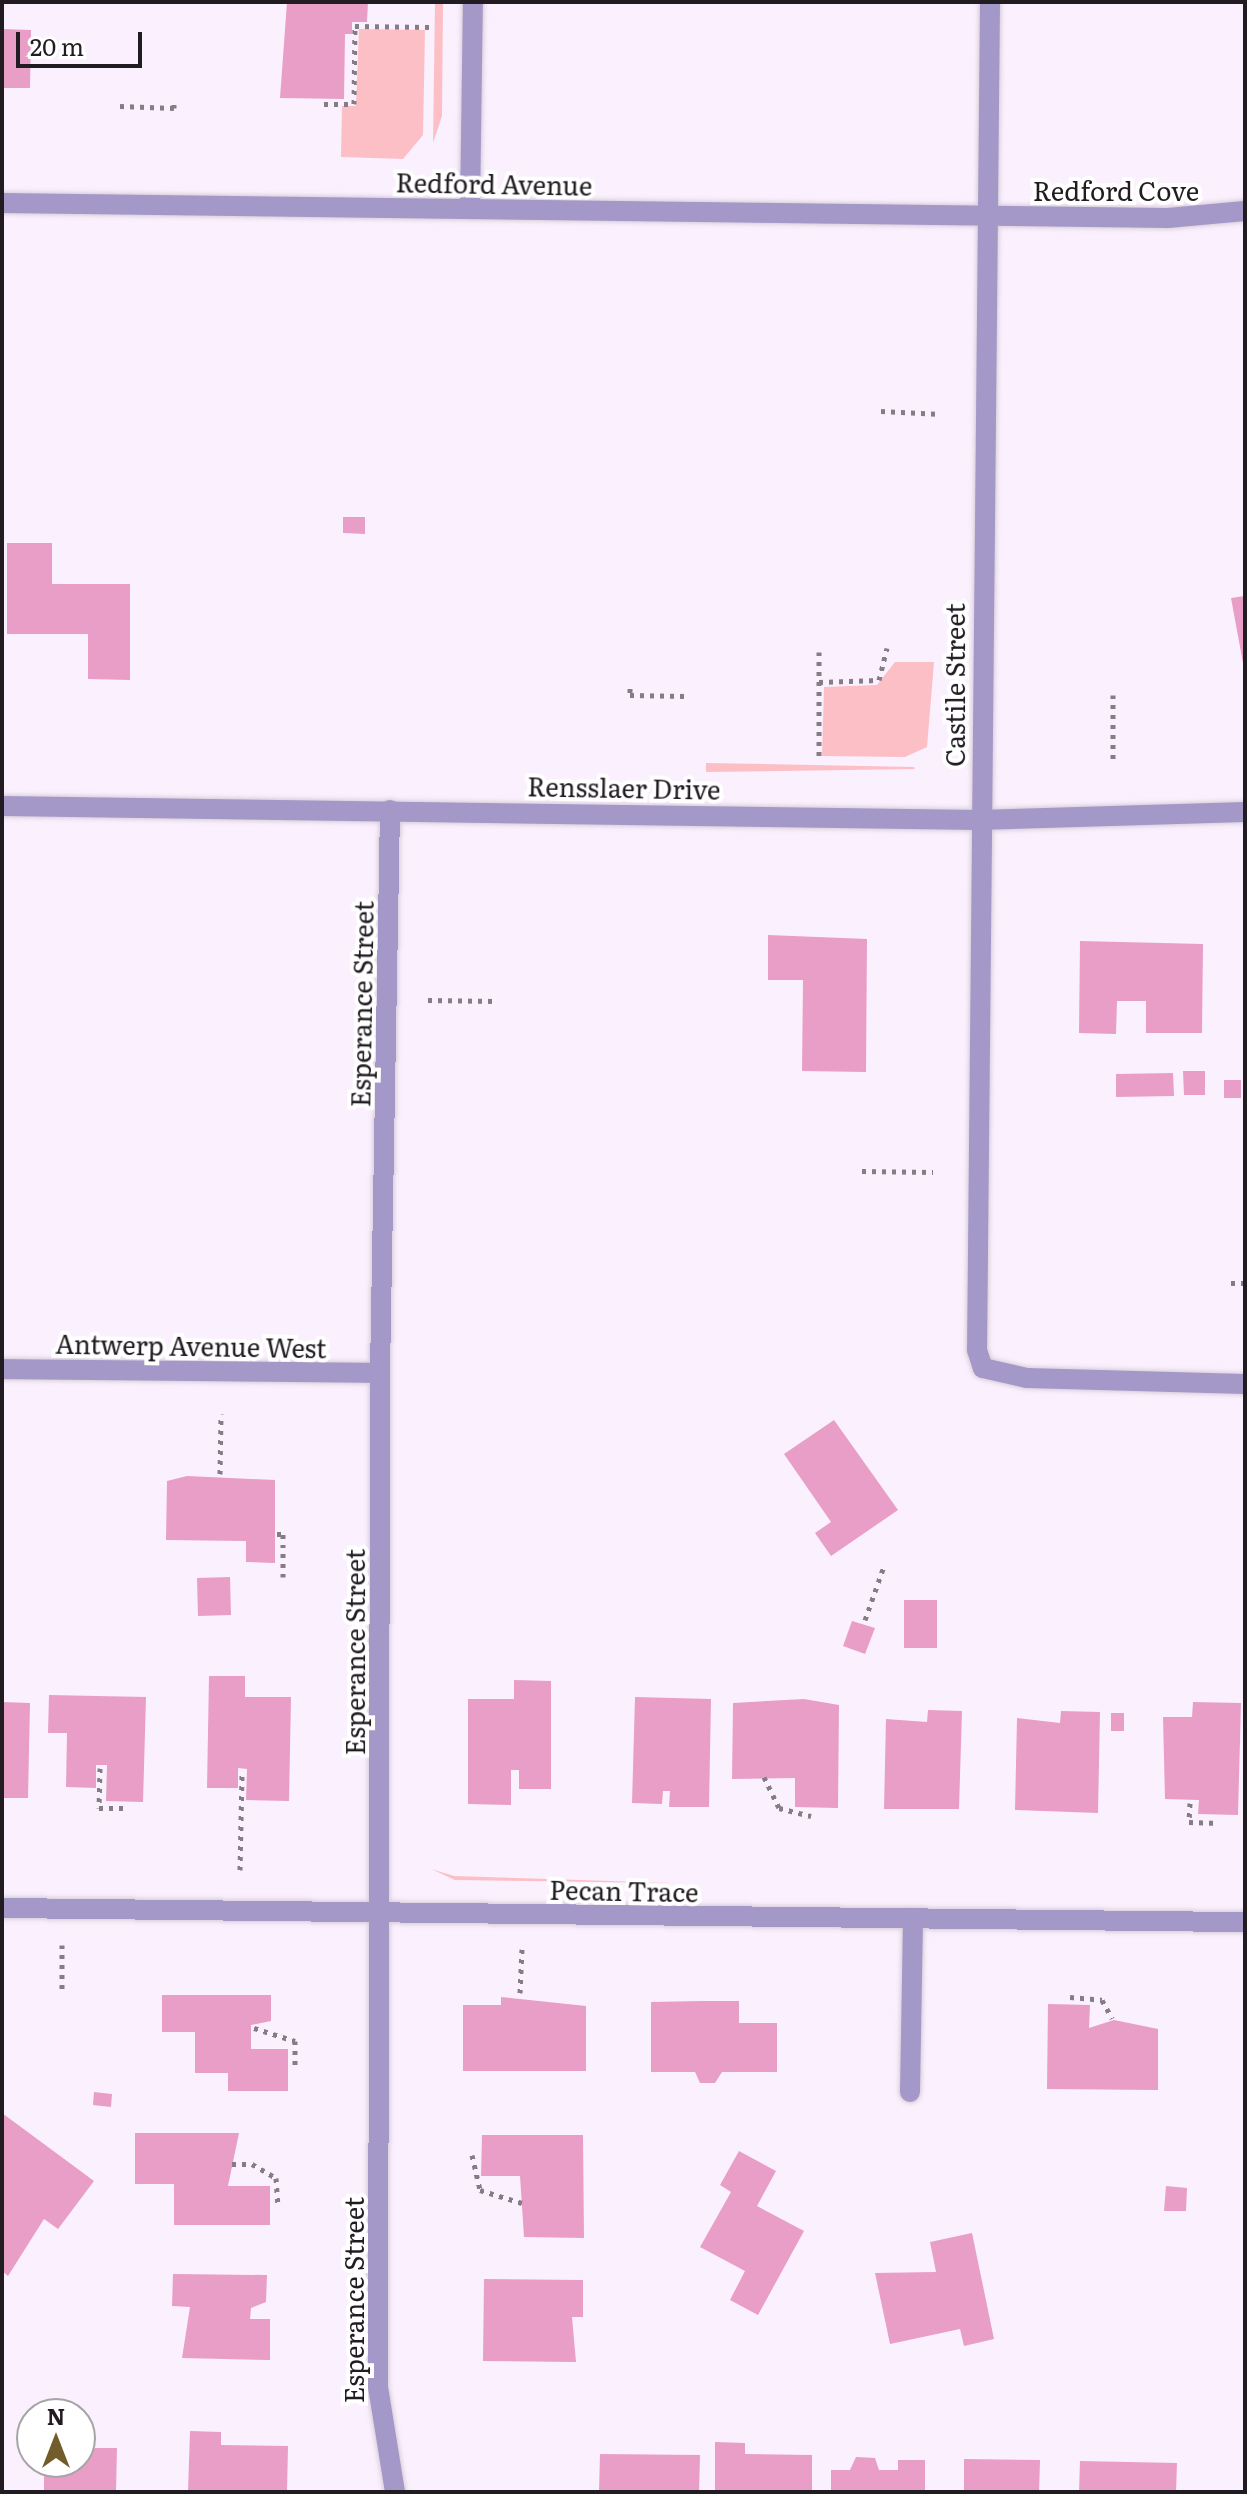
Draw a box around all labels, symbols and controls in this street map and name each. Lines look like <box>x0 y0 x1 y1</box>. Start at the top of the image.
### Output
scale bar <box>20 16 146 66</box>
text: 20 m <box>30 28 84 63</box>
street label: Redford Avenue <box>395 166 593 200</box>
street label: Redford Cove <box>1033 174 1199 206</box>
street label: Castile Street <box>938 603 970 767</box>
street label: Rensslaer Drive <box>527 770 721 804</box>
street label: Esperance Street <box>344 900 378 1108</box>
street label: Antwerp Avenue West <box>55 1327 327 1363</box>
street label: Esperance Street <box>338 1549 370 1755</box>
street label: Pecan Trace <box>549 1873 699 1907</box>
street label: Esperance Street <box>337 2197 369 2403</box>
north arrow <box>16 2398 96 2478</box>
text: N <box>47 2399 65 2432</box>

